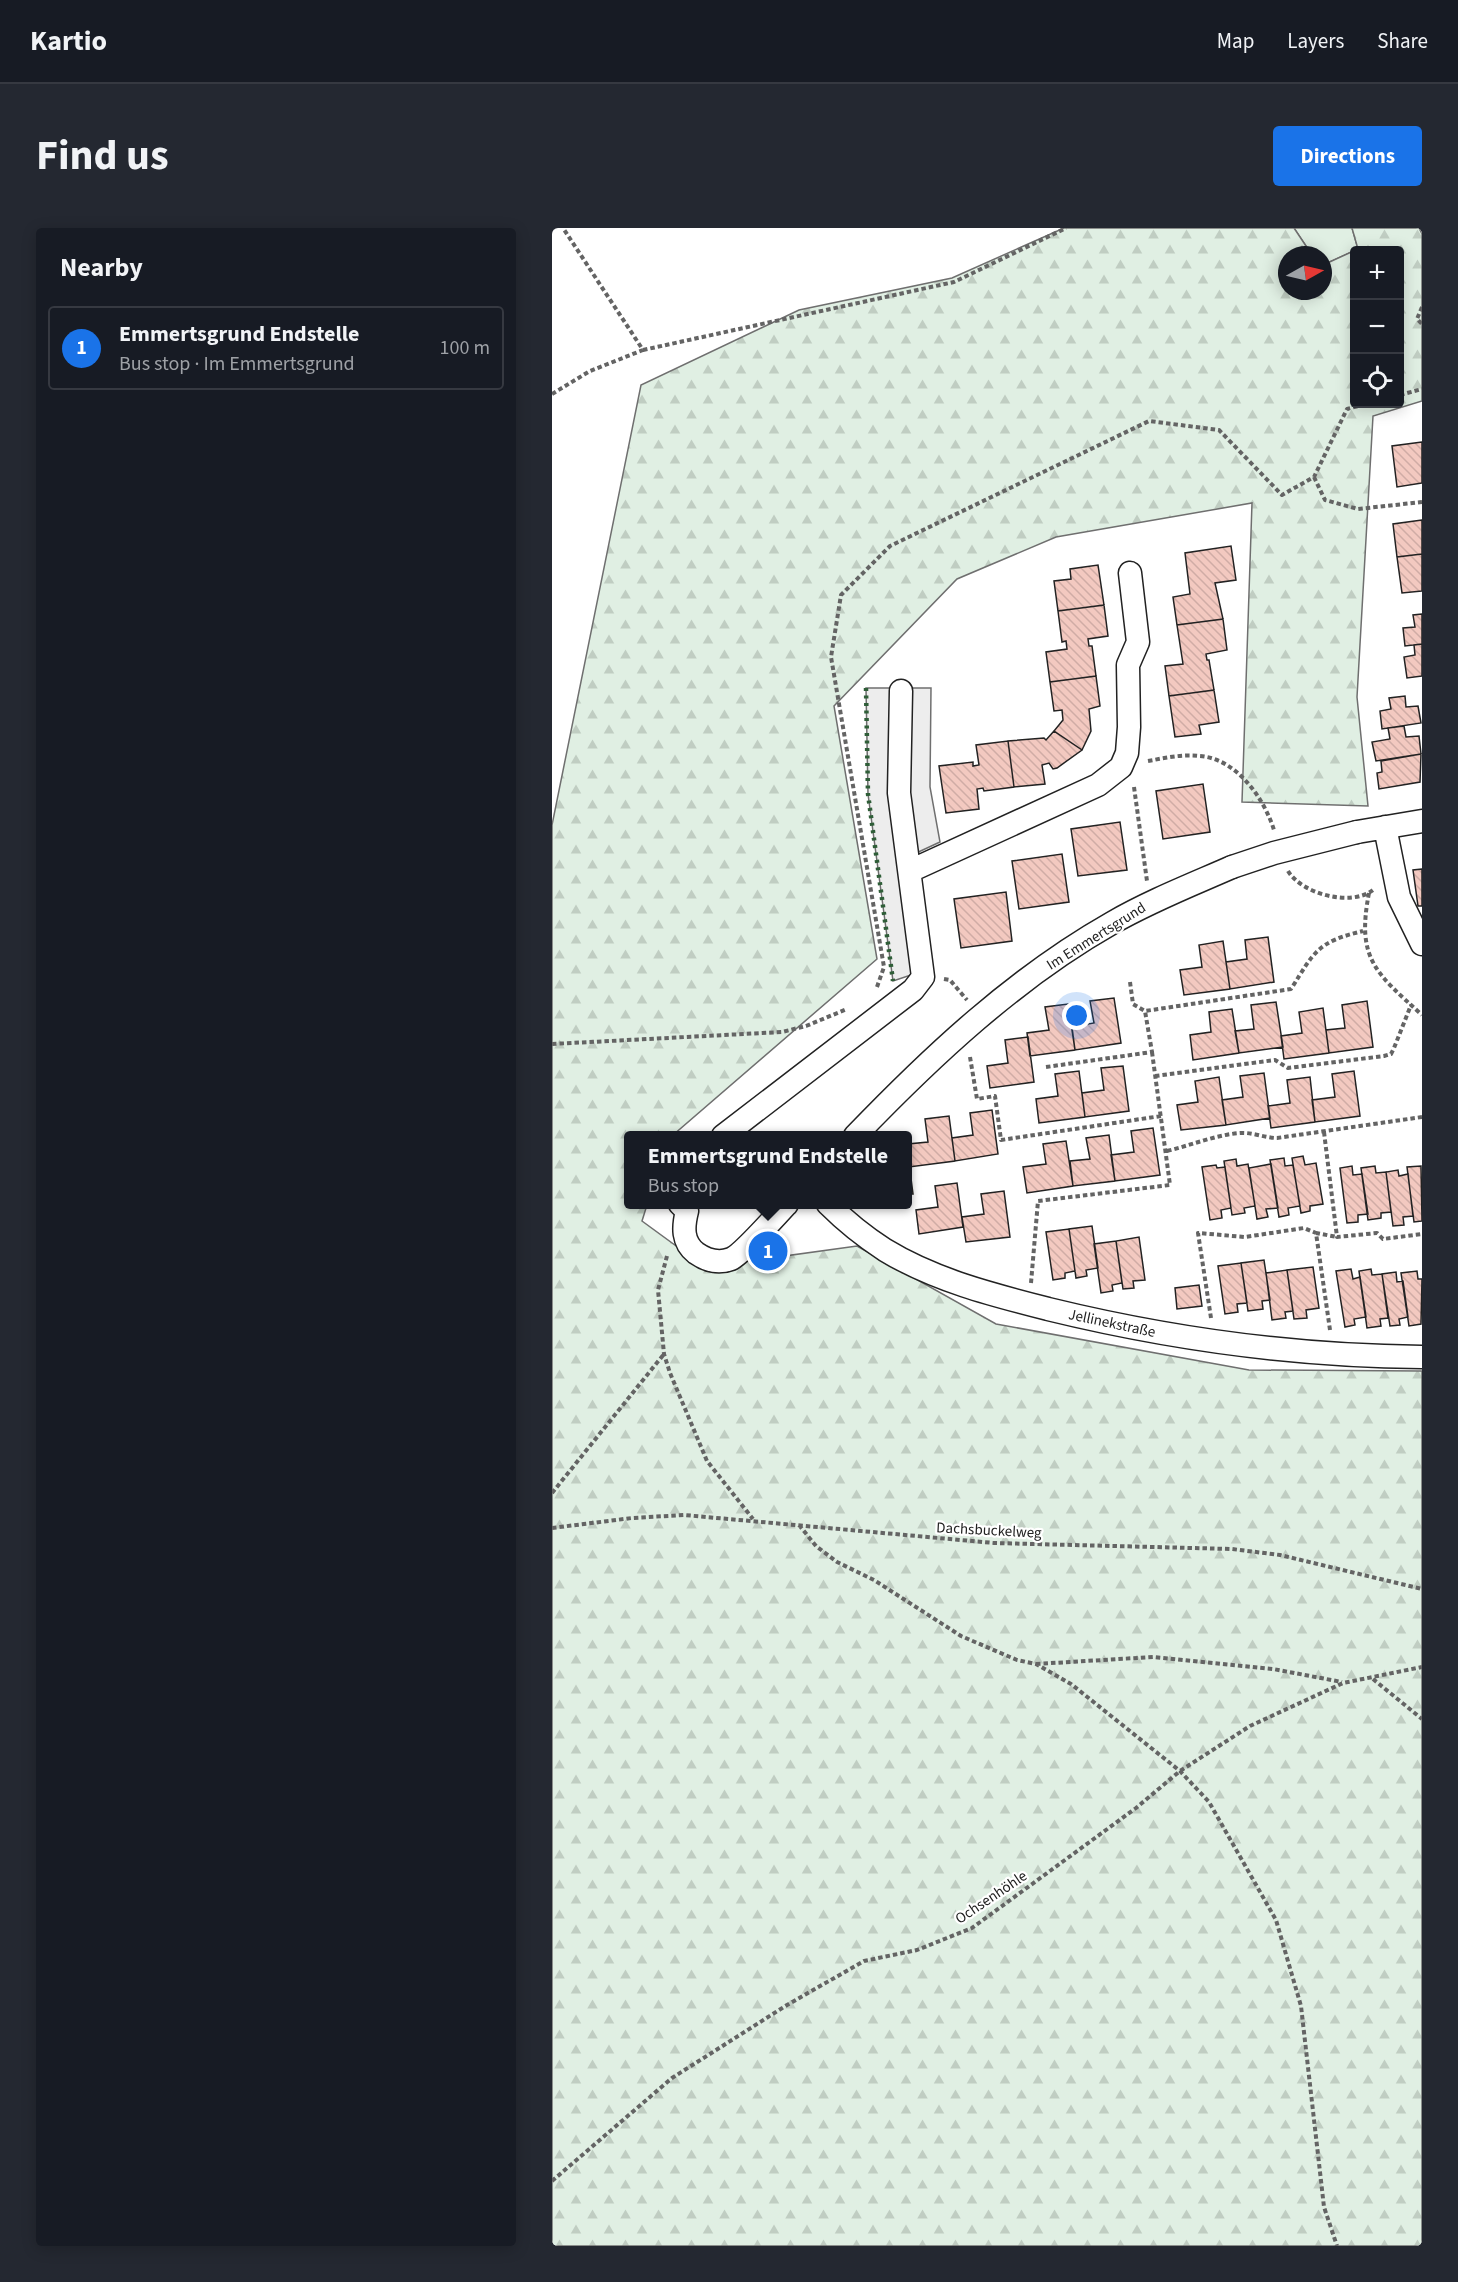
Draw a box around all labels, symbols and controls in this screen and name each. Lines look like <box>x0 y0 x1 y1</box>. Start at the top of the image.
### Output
text: Kartio <box>30 21 107 61</box>
text: Map <box>1217 26 1254 56</box>
text: Layers <box>1287 26 1344 56</box>
text: Share <box>1377 26 1428 56</box>
text: Find us <box>36 126 169 186</box>
button: Directions <box>1273 126 1422 186</box>
north arrow <box>1278 246 1332 300</box>
map controls <box>1350 246 1404 408</box>
button: + <box>1350 246 1404 300</box>
text: Nearby <box>60 249 143 286</box>
button: − <box>1350 300 1404 354</box>
text: Emmertsgrund Endstelle <box>119 318 359 350</box>
text: 1 <box>76 334 87 362</box>
text: 100 m <box>440 334 490 362</box>
text: Bus stop · Im Emmertsgrund <box>119 350 355 378</box>
button: locate <box>1350 354 1404 408</box>
street label: Im Emmertsgrund <box>1043 897 1150 975</box>
your location <box>1062 1001 1091 1030</box>
popup <box>624 1131 912 1209</box>
text: Emmertsgrund Endstelle <box>648 1140 888 1172</box>
text: Bus stop <box>648 1172 719 1200</box>
pin: 1 <box>748 1228 788 1274</box>
street label: Jellinekstraße <box>1066 1304 1157 1343</box>
street label: Dachsbuckelweg <box>936 1517 1043 1544</box>
street label: Ochsenhöhle <box>951 1866 1031 1929</box>

